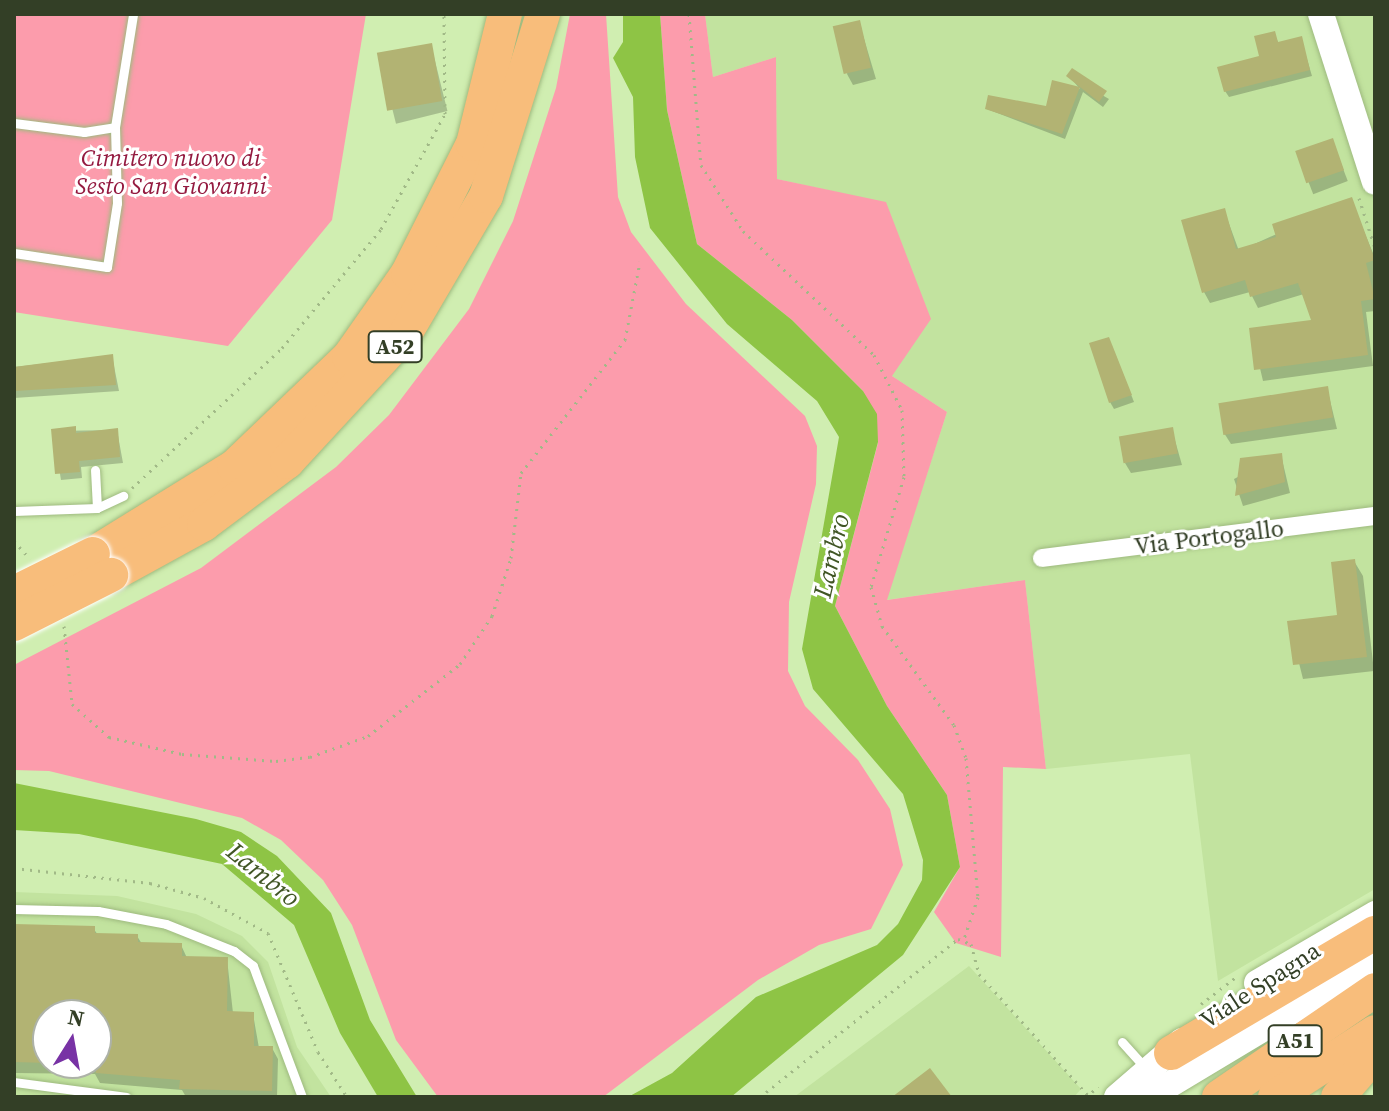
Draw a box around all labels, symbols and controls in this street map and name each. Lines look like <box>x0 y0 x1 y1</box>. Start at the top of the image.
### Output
park label: Cimitero nuovo di Sesto San Giovanni <box>75 144 267 200</box>
road number: A52 <box>367 329 423 365</box>
water label: Lambro <box>807 511 857 601</box>
street label: Via Portogallo <box>1133 514 1285 560</box>
water label: Lambro <box>220 836 306 914</box>
street label: Viale Spagna <box>1195 936 1325 1034</box>
north arrow <box>32 999 112 1079</box>
text: N <box>65 1001 87 1034</box>
road number: A51 <box>1267 1023 1323 1059</box>

